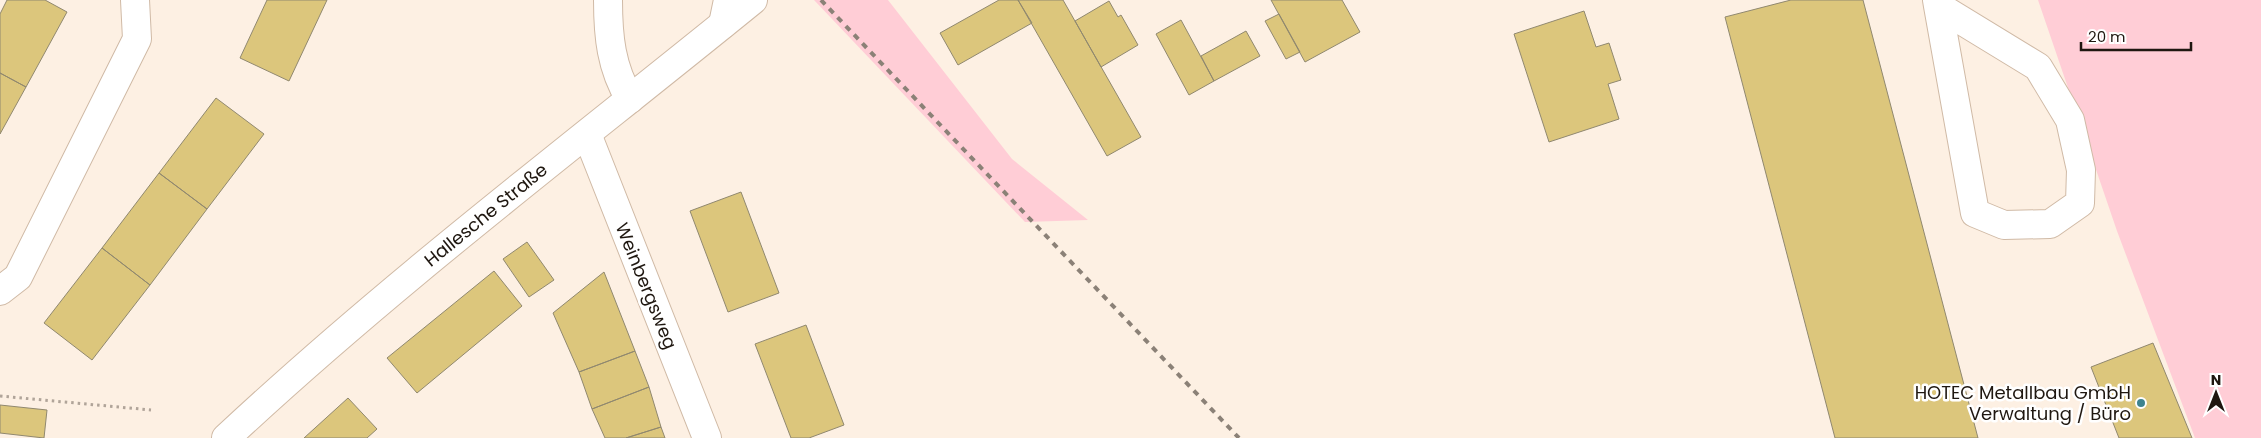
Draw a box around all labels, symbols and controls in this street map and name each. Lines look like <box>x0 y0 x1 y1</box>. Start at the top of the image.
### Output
scale bar <box>2081 20 2191 52</box>
text: 20 m <box>2088 26 2126 47</box>
street label: Hallesche Straße <box>419 157 553 272</box>
street label: Weinbergsweg <box>610 219 683 353</box>
north arrow <box>2191 368 2241 418</box>
text: N <box>2211 370 2221 390</box>
place label: HOTEC Metallbau GmbH Verwaltung / Büro <box>1915 380 2131 426</box>
marker: HOTEC Metallbau GmbH Verwaltung / Büro <box>2135 397 2147 409</box>

